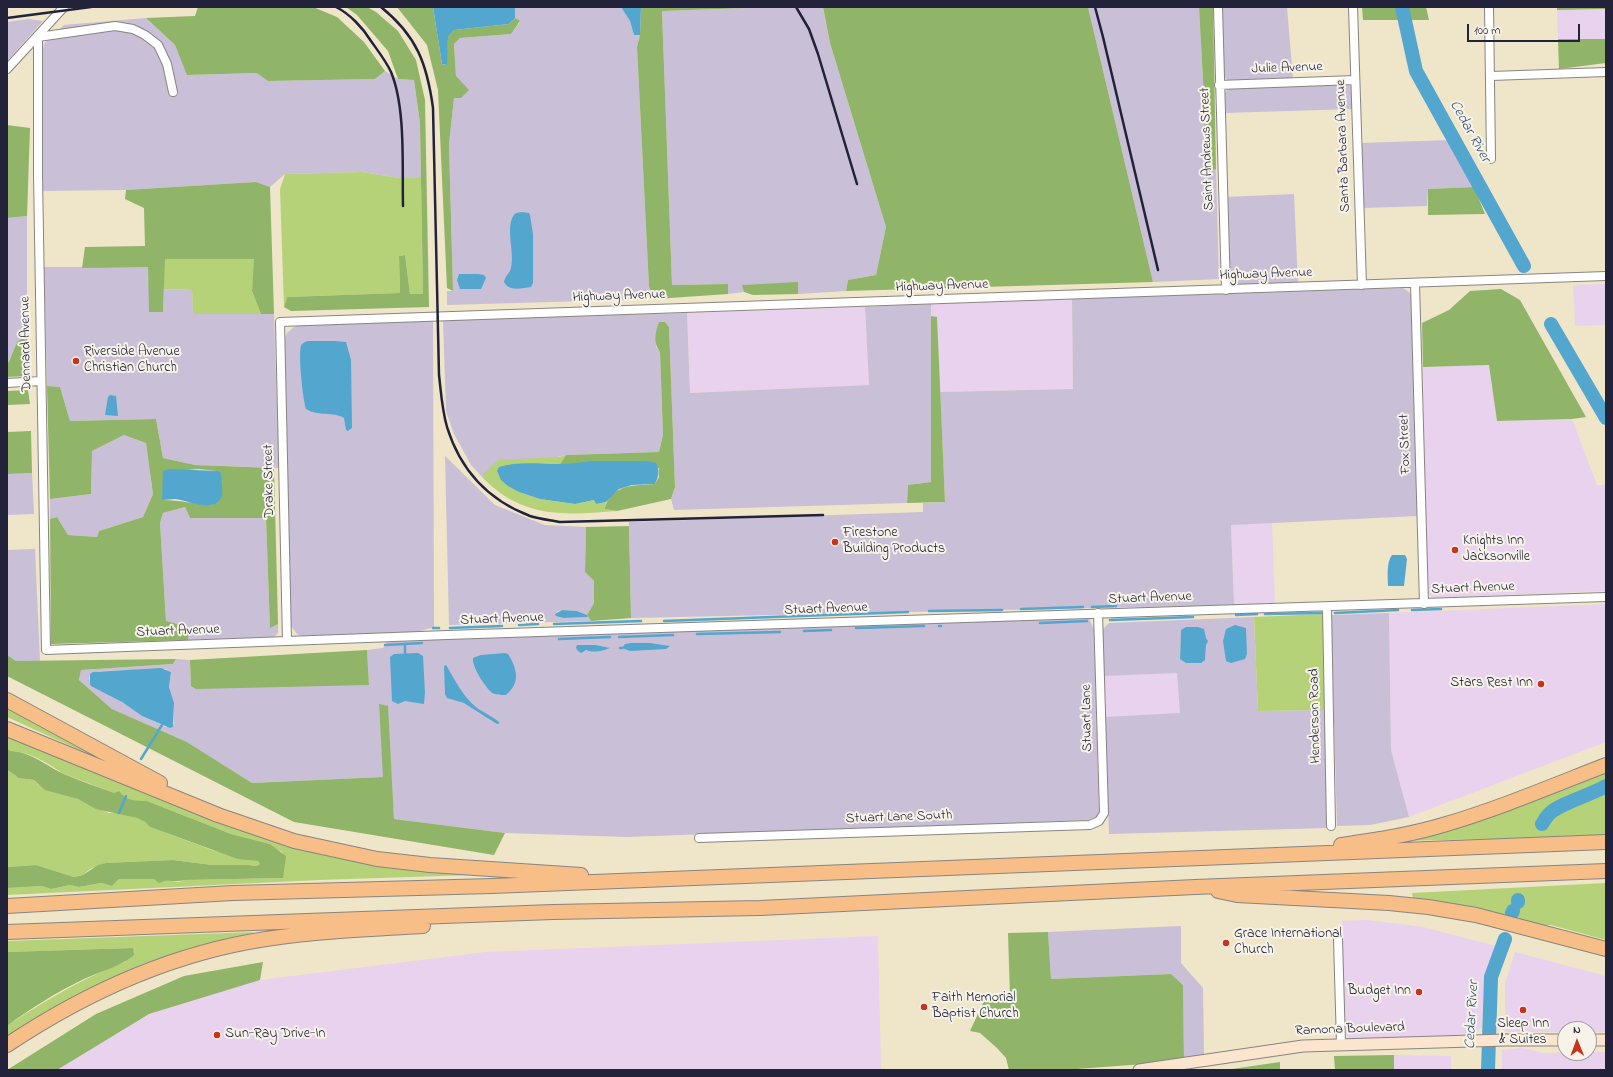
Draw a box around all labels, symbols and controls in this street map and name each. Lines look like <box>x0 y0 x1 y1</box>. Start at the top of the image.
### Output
scale bar <box>1469 16 1582 42</box>
text: 100 m <box>1474 22 1501 40</box>
street label: Julie Avenue <box>1251 59 1323 79</box>
street label: Santa Barbara Avenue <box>1333 79 1355 213</box>
street label: Saint Andrews Street <box>1197 87 1219 211</box>
water label: Cedar River <box>1445 98 1493 166</box>
street label: Highway Avenue <box>1219 265 1313 285</box>
street label: Highway Avenue <box>895 277 989 297</box>
street label: Highway Avenue <box>572 287 666 307</box>
street label: Dennard Avenue <box>18 296 36 392</box>
place label: Riverside Avenue Christian Church <box>84 345 180 378</box>
marker: Riverside Avenue Christian Church <box>71 356 81 366</box>
street label: Fox Street <box>1397 414 1415 474</box>
street label: Drake Street <box>261 444 279 518</box>
place label: Firestone Building Products <box>843 526 945 558</box>
place label: Knights Inn Jacksonville <box>1463 534 1530 566</box>
marker: Firestone Building Products <box>830 537 840 547</box>
marker: Knights Inn Jacksonville <box>1450 545 1460 555</box>
street label: Stuart Avenue <box>1431 579 1515 599</box>
street label: Stuart Avenue <box>1108 589 1192 609</box>
street label: Stuart Avenue <box>784 600 868 620</box>
street label: Stuart Avenue <box>460 610 544 630</box>
street label: Stuart Avenue <box>136 622 220 642</box>
street label: Henderson Road <box>1307 668 1325 764</box>
place label: Stars Rest Inn <box>1450 676 1533 692</box>
marker: Stars Rest Inn <box>1536 679 1546 689</box>
street label: Stuart Lane <box>1079 684 1097 752</box>
street label: Stuart Lane South <box>845 808 953 828</box>
place label: Grace International Church <box>1234 927 1342 960</box>
marker: Grace International Church <box>1221 938 1231 948</box>
water label: Cedar River <box>1462 980 1484 1050</box>
place label: Budget Inn <box>1348 984 1411 1000</box>
marker: Budget Inn <box>1414 987 1424 997</box>
place label: Faith Memorial Baptist Church <box>932 991 1019 1024</box>
marker: Faith Memorial Baptist Church <box>919 1002 929 1012</box>
marker: Sleep Inn & Suites <box>1518 1005 1528 1015</box>
place label: Sleep Inn & Suites <box>1497 1017 1549 1050</box>
street label: Ramona Boulevard <box>1295 1020 1405 1040</box>
north arrow <box>1557 1021 1597 1061</box>
text: N <box>1573 1022 1581 1038</box>
place label: Sun-Ray Drive-In <box>225 1027 325 1043</box>
marker: Sun-Ray Drive-In <box>212 1030 222 1040</box>

